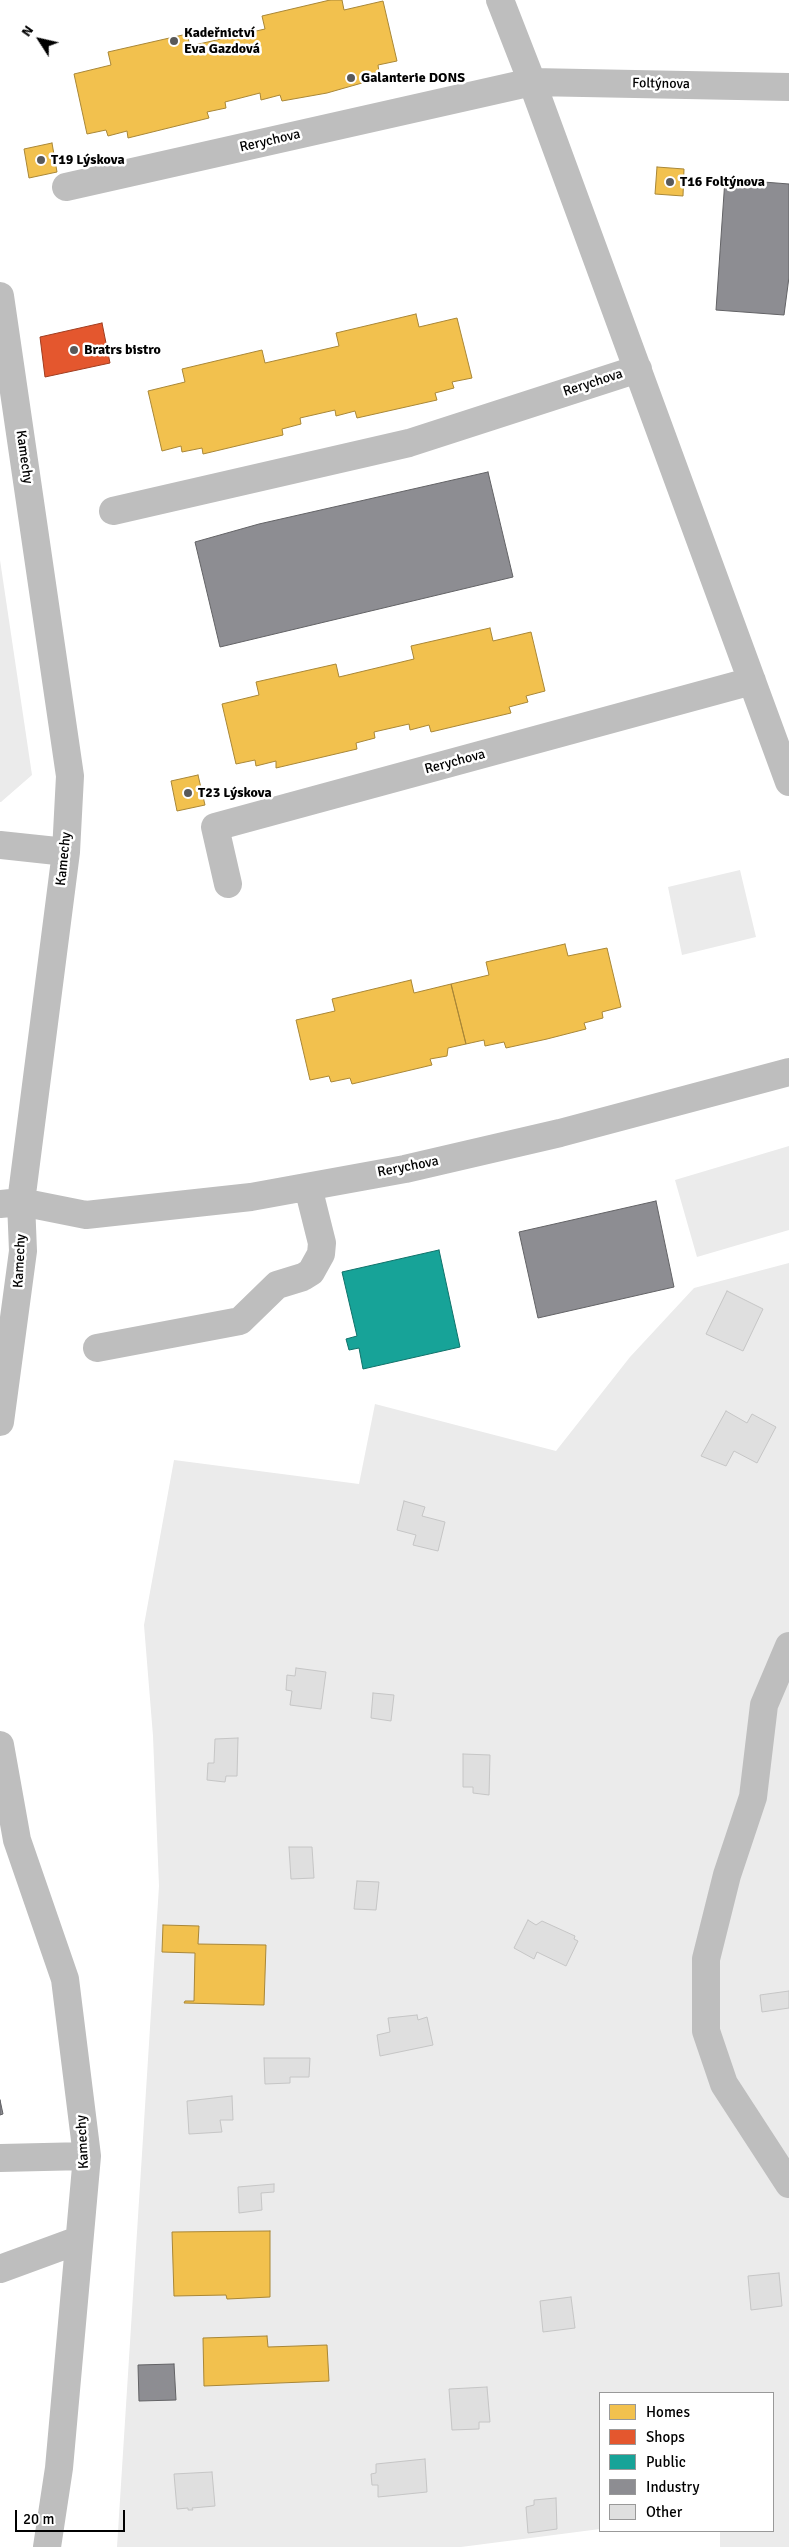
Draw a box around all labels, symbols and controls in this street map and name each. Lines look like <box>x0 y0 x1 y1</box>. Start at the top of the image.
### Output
north arrow <box>15 15 65 65</box>
text: N <box>18 22 37 40</box>
place label: Kadeřnictví Eva Gazdová <box>184 25 260 58</box>
marker: Kadeřnictví Eva Gazdová <box>168 35 180 47</box>
place label: Galanterie DONS <box>361 70 465 86</box>
marker: Galanterie DONS <box>345 72 357 84</box>
street label: Foltýnova <box>632 75 690 93</box>
street label: Rerychova <box>238 126 302 156</box>
place label: T19 Lýskova <box>51 152 125 168</box>
marker: T19 Lýskova <box>35 154 47 166</box>
place label: T16 Foltýnova <box>680 174 765 190</box>
marker: T16 Foltýnova <box>664 176 676 188</box>
place label: Bratrs bistro <box>84 342 161 358</box>
marker: Bratrs bistro <box>68 344 80 356</box>
street label: Rerychova <box>561 365 625 401</box>
street label: Kamechy <box>12 429 36 485</box>
street label: Rerychova <box>423 746 487 778</box>
place label: T23 Lýskova <box>198 785 272 801</box>
marker: T23 Lýskova <box>182 787 194 799</box>
street label: Kamechy <box>53 831 75 887</box>
street label: Rerychova <box>376 1153 440 1181</box>
street label: Kamechy <box>10 1234 30 1288</box>
street label: Kamechy <box>73 2115 93 2169</box>
legend <box>599 2392 774 2532</box>
text: Homes <box>646 2403 690 2421</box>
text: Shops <box>646 2428 685 2446</box>
text: Public <box>646 2453 686 2471</box>
text: Industry <box>646 2478 699 2496</box>
scale bar <box>18 2500 128 2532</box>
text: Other <box>646 2503 682 2521</box>
text: 20 m <box>23 2510 54 2528</box>

